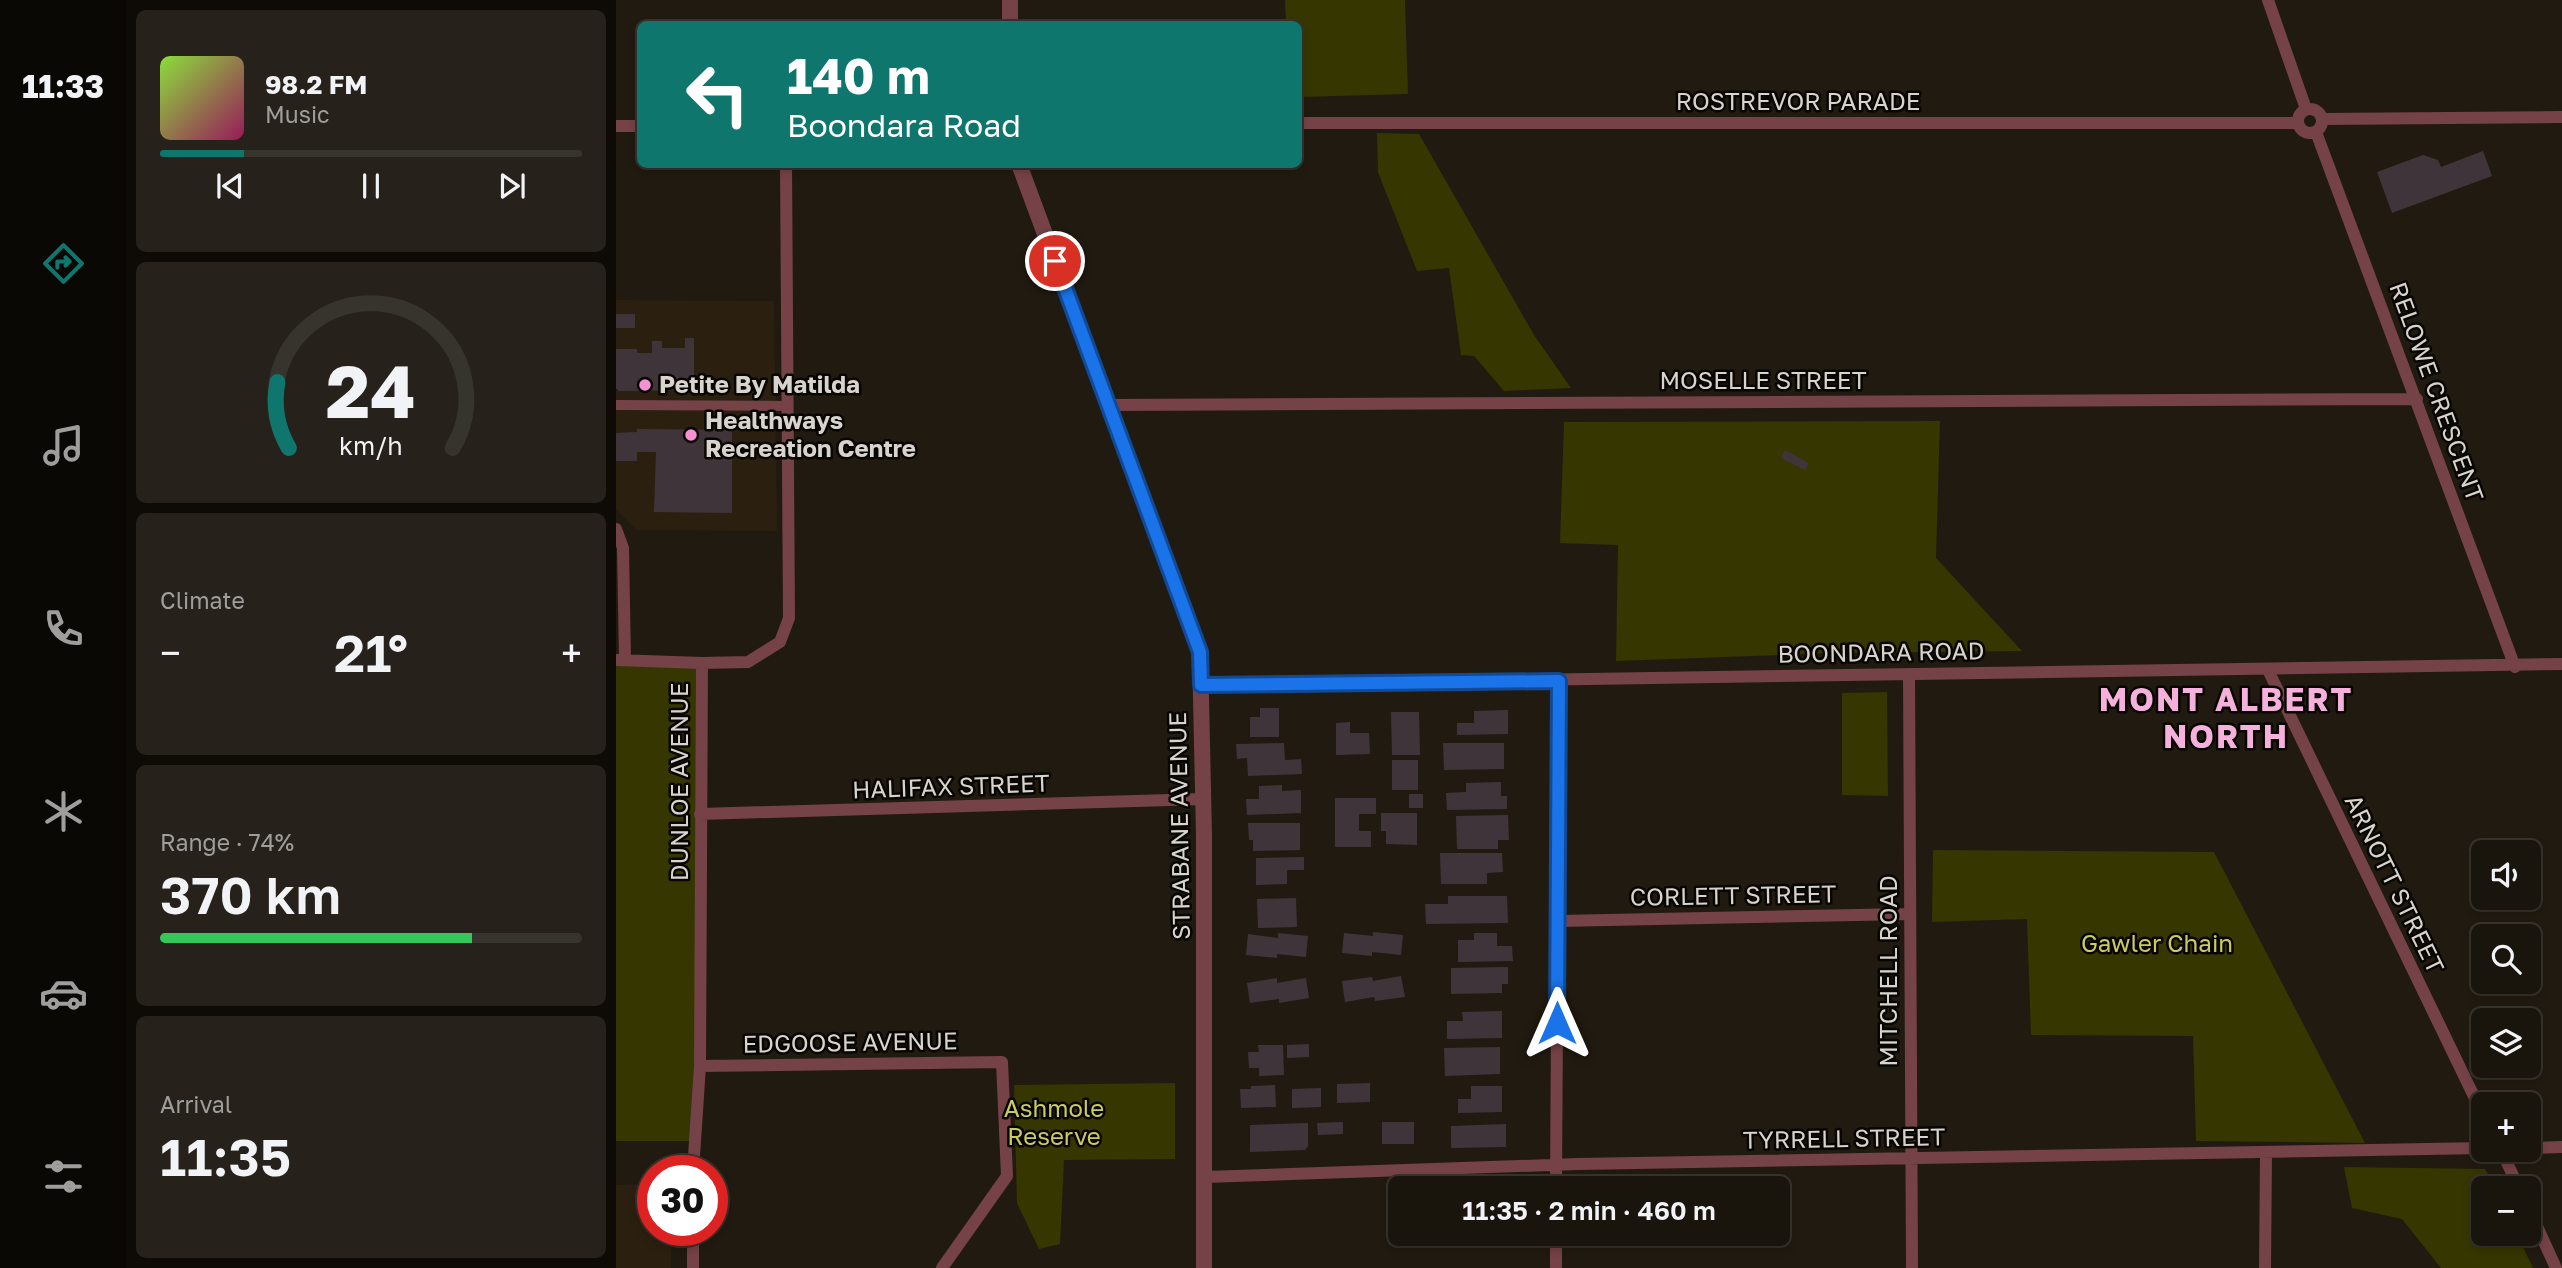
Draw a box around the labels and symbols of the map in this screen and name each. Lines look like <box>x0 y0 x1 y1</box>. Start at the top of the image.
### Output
street label: ROSTREVOR PARADE <box>1676 86 1920 115</box>
pin <box>1025 231 1085 291</box>
street label: RELOWE CRESCENT <box>2384 278 2491 505</box>
street label: MOSELLE STREET <box>1659 365 1867 394</box>
place label: Petite By Matilda <box>659 369 860 398</box>
marker: Petite By Matilda <box>637 377 653 393</box>
place label: Healthways Recreation Centre <box>705 405 916 462</box>
marker: Healthways Recreation Centre <box>683 427 699 443</box>
street label: BOONDARA ROAD <box>1777 635 1985 668</box>
district label: MONT ALBERT NORTH <box>2099 680 2353 755</box>
street label: DUNLOE AVENUE <box>664 683 693 881</box>
street label: STRABANE AVENUE <box>1162 712 1195 940</box>
street label: HALIFAX STREET <box>852 768 1050 803</box>
street label: ARNOTT STREET <box>2339 789 2451 978</box>
street label: MITCHELL ROAD <box>1873 875 1902 1067</box>
street label: CORLETT STREET <box>1630 878 1837 911</box>
park label: Gawler Chain <box>2081 928 2233 957</box>
position arrow <box>1520 986 1594 1060</box>
street label: EDGOOSE AVENUE <box>742 1025 958 1058</box>
park label: Ashmole Reserve <box>1004 1093 1104 1150</box>
street label: TYRRELL STREET <box>1743 1121 1945 1154</box>
speed limit sign: 30 <box>637 1155 728 1246</box>

